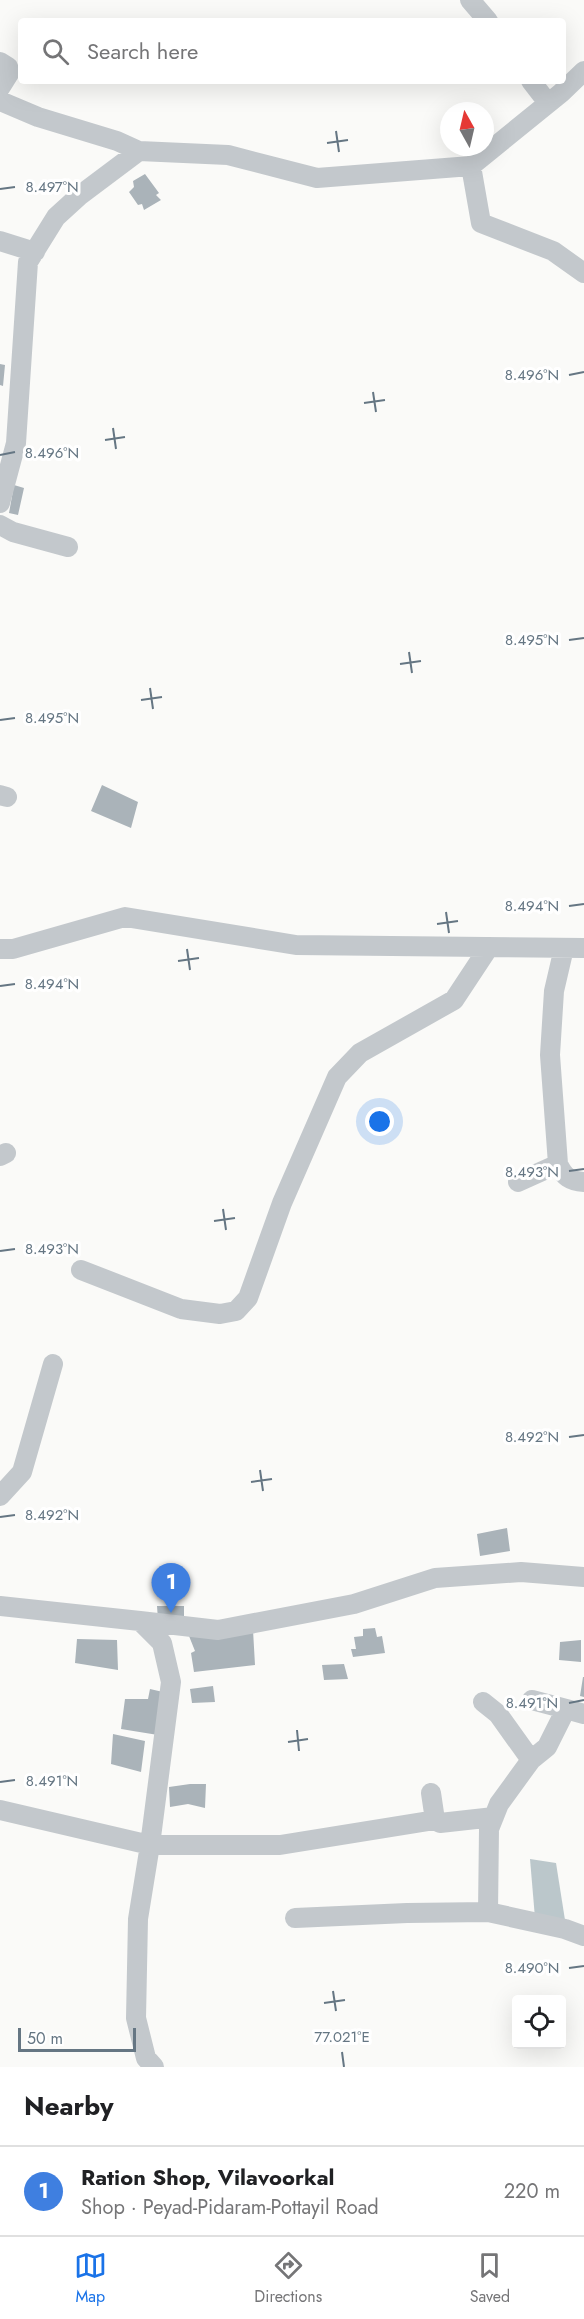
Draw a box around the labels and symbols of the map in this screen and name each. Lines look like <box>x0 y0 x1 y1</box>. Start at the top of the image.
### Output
north arrow <box>440 102 494 156</box>
text: 8.497°N <box>25 176 79 198</box>
text: 8.496°N <box>505 364 559 386</box>
text: 8.496°N <box>25 442 79 464</box>
text: 8.495°N <box>505 629 559 651</box>
text: 8.495°N <box>25 707 79 729</box>
text: 8.494°N <box>505 895 559 917</box>
text: 8.494°N <box>25 973 79 995</box>
your location <box>365 1107 394 1136</box>
text: 8.493°N <box>505 1161 559 1183</box>
text: 8.493°N <box>25 1238 79 1260</box>
text: 8.492°N <box>505 1426 559 1448</box>
text: 8.492°N <box>25 1504 79 1526</box>
pin: 1 <box>152 1564 190 1613</box>
text: 8.491°N <box>506 1692 558 1714</box>
text: 8.491°N <box>26 1770 78 1792</box>
text: 8.490°N <box>505 1957 559 1979</box>
scale bar <box>18 2025 136 2052</box>
text: 77.021°E <box>314 2026 370 2048</box>

